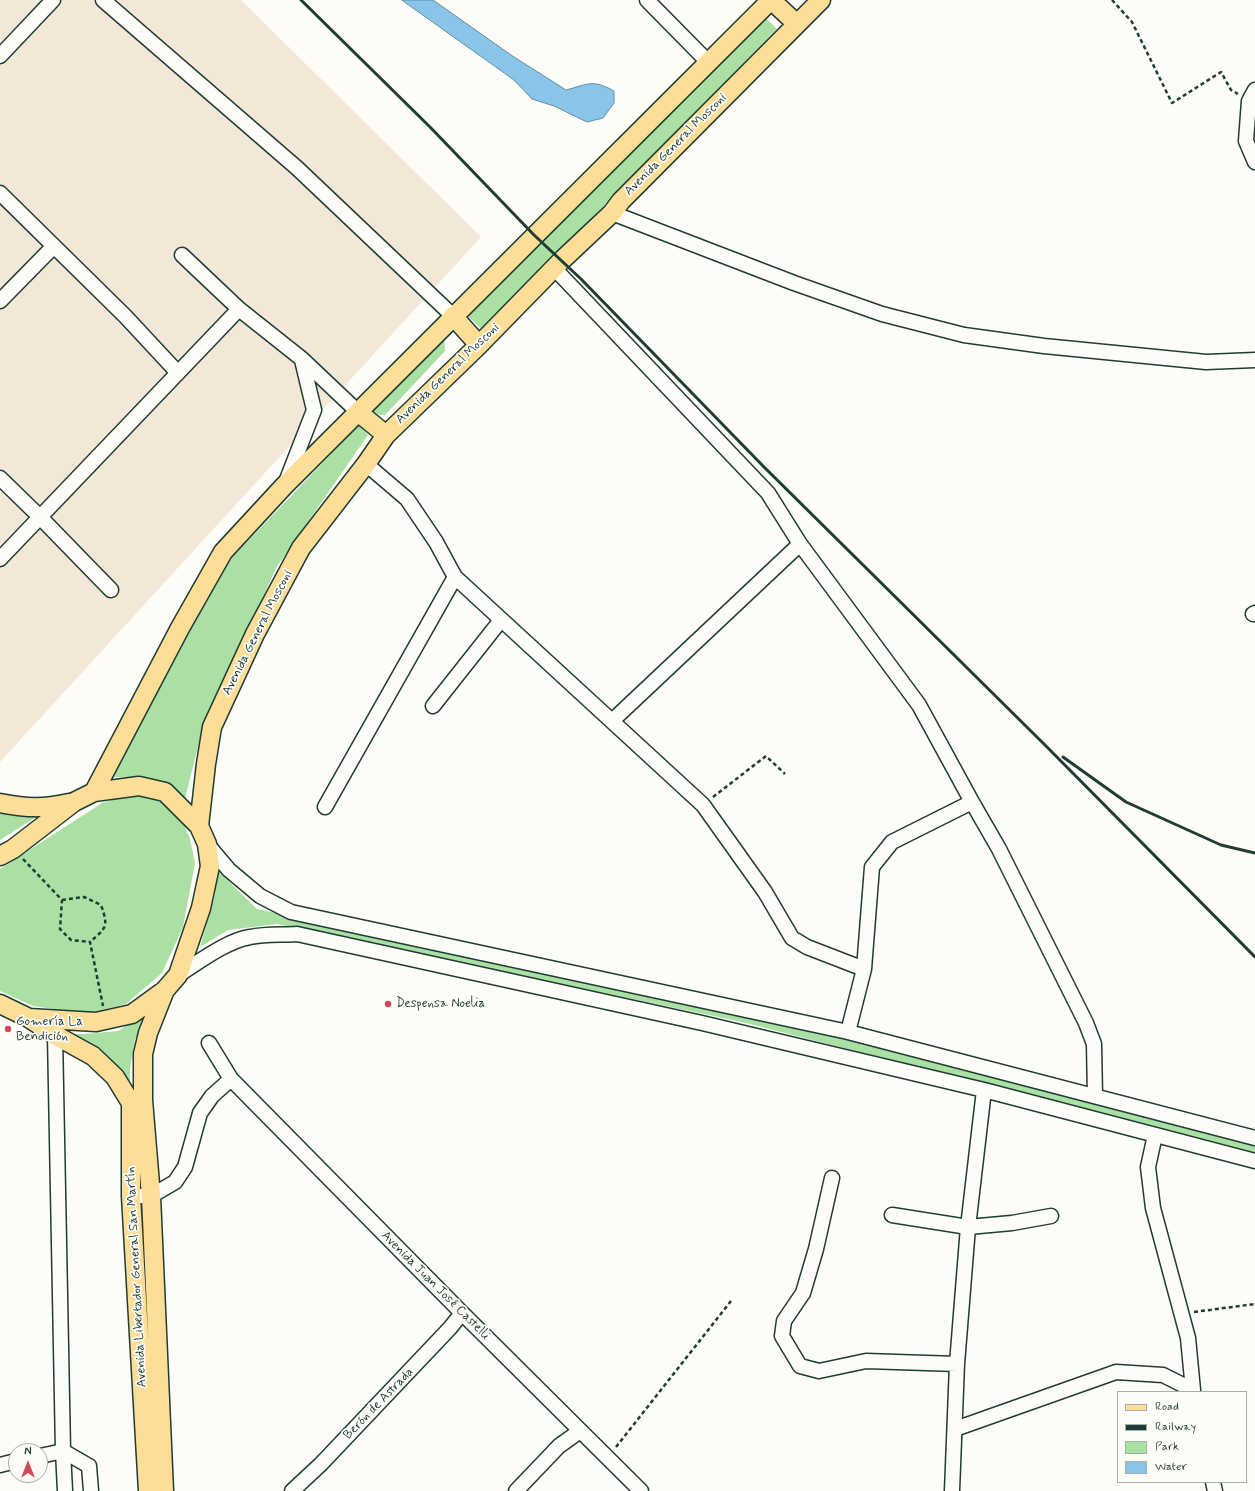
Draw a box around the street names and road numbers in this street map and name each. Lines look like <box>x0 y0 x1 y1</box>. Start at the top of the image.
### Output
street label: Avenida General Mosconi <box>622 91 730 199</box>
street label: Avenida General Mosconi <box>393 320 503 428</box>
street label: Avenida General Mosconi <box>220 568 296 698</box>
street label: Avenida Libertador General San Martín <box>123 1166 151 1388</box>
street label: Avenida Juan José Castelli <box>377 1228 493 1344</box>
street label: Berón de Astrada <box>341 1365 417 1443</box>

